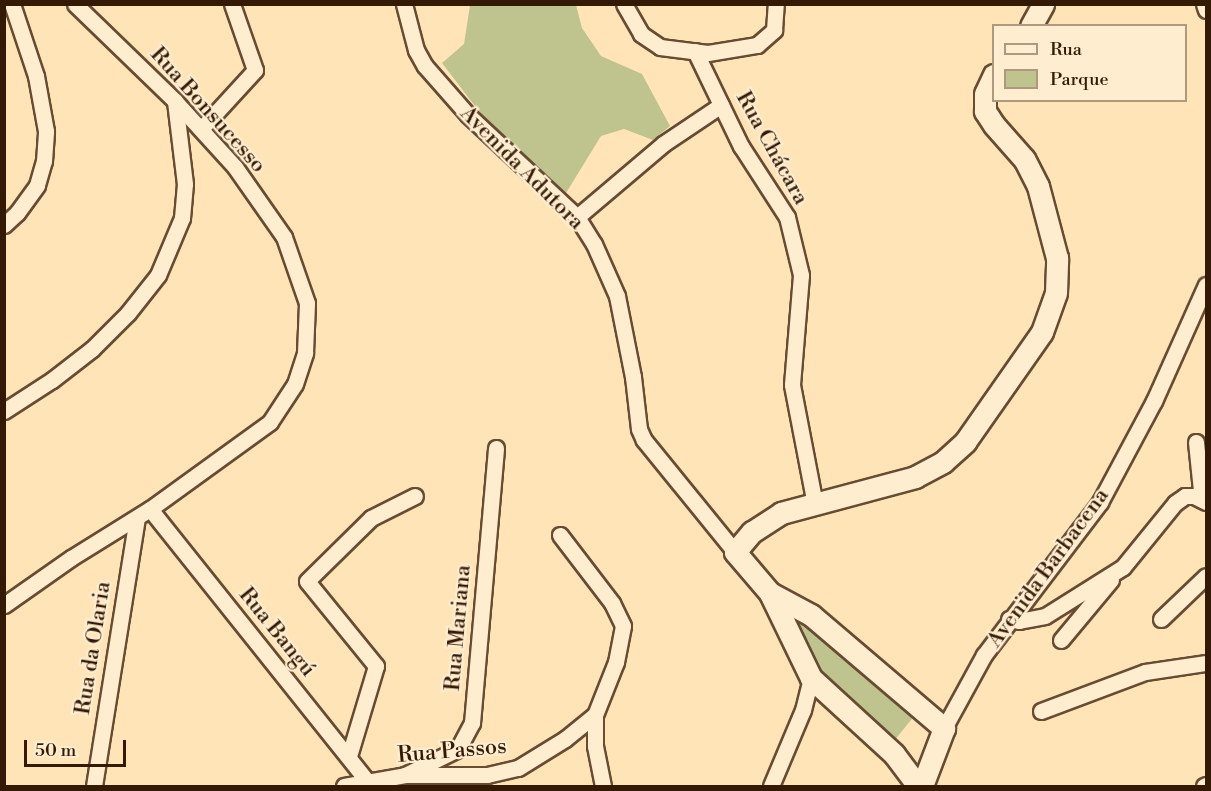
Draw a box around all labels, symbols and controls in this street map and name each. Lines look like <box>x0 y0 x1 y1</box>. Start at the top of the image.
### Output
legend <box>992 24 1187 102</box>
text: Rua <box>1050 38 1082 61</box>
street label: Rua Bonsucesso <box>145 42 271 178</box>
text: Parque <box>1050 68 1109 91</box>
street label: Rua Chácara <box>730 87 814 209</box>
street label: Avenida Adutora <box>455 101 589 235</box>
street label: Avenida Barbacena <box>981 483 1115 653</box>
street label: Rua Mariana <box>439 564 477 692</box>
street label: Rua da Olaria <box>69 579 117 717</box>
street label: Rua Bangú <box>233 582 321 682</box>
scale bar <box>27 728 129 766</box>
street label: Rua Passos <box>396 733 508 769</box>
text: 50 m <box>35 739 76 762</box>

